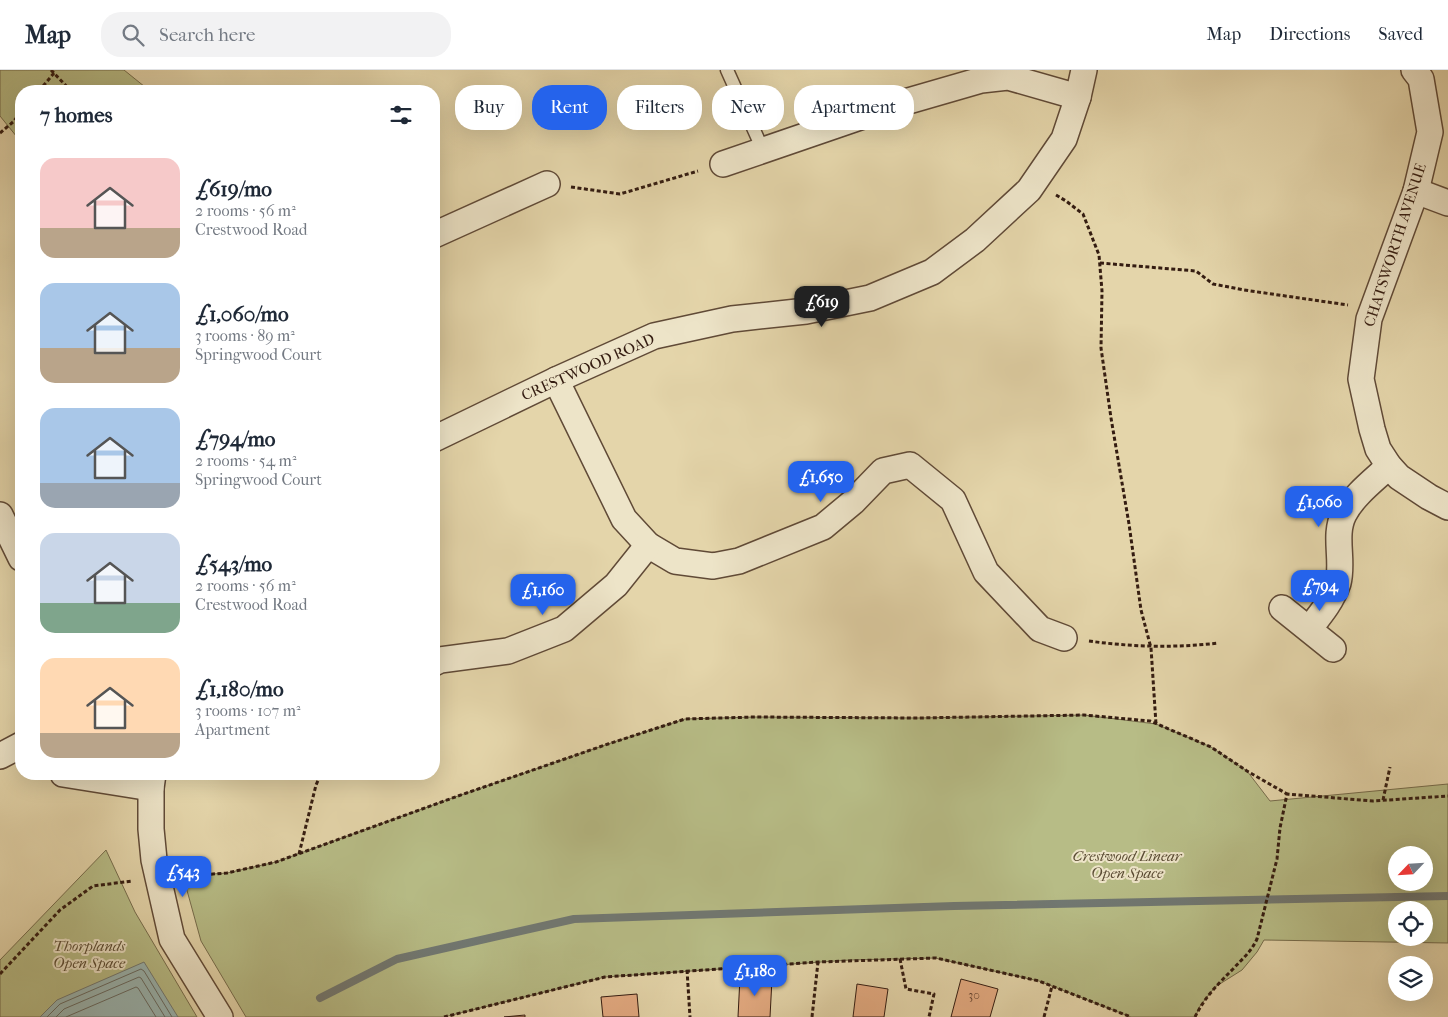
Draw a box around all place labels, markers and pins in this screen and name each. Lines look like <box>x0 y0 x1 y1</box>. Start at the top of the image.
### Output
pin: £619 <box>792 286 852 328</box>
pin: £1,650 <box>780 460 862 503</box>
pin: £1,060 <box>1278 486 1360 528</box>
pin: £794 <box>1290 570 1350 612</box>
pin: £1,160 <box>502 574 584 616</box>
pin: £543 <box>153 856 213 898</box>
pin: £1,180 <box>714 954 796 997</box>

